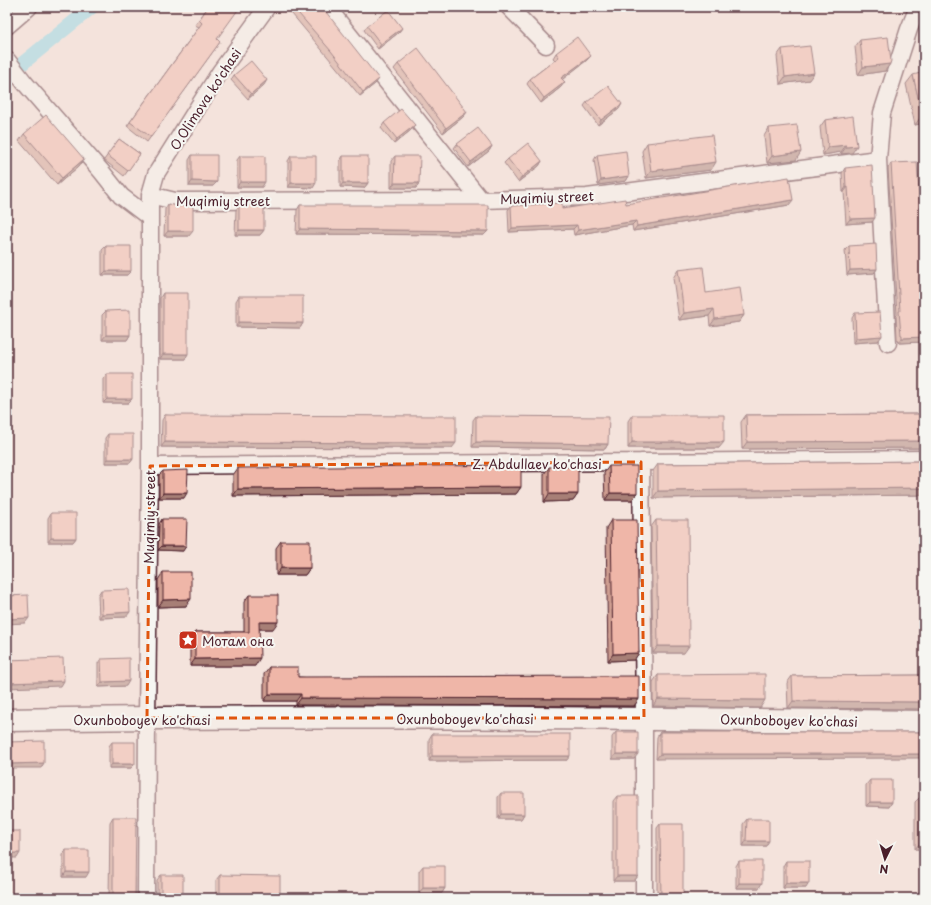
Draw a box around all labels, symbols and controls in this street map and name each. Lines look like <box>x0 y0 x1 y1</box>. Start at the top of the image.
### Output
street label: O.Olimova ko'chasi <box>165 44 245 154</box>
street label: Muqimiy street <box>500 186 594 208</box>
street label: Muqimiy street <box>176 191 270 210</box>
street label: Z. Abdullaev ko'chasi <box>472 454 602 473</box>
street label: Muqimiy street <box>139 470 159 564</box>
place icon: Мотам она <box>177 629 199 651</box>
place label: Мотам она <box>202 631 274 650</box>
street label: Oxunboboyev ko'chasi <box>396 709 534 728</box>
street label: Oxunboboyev ko'chasi <box>720 709 858 731</box>
street label: Oxunboboyev ko'chasi <box>73 710 211 729</box>
north arrow <box>865 839 905 879</box>
text: N <box>879 861 889 878</box>

